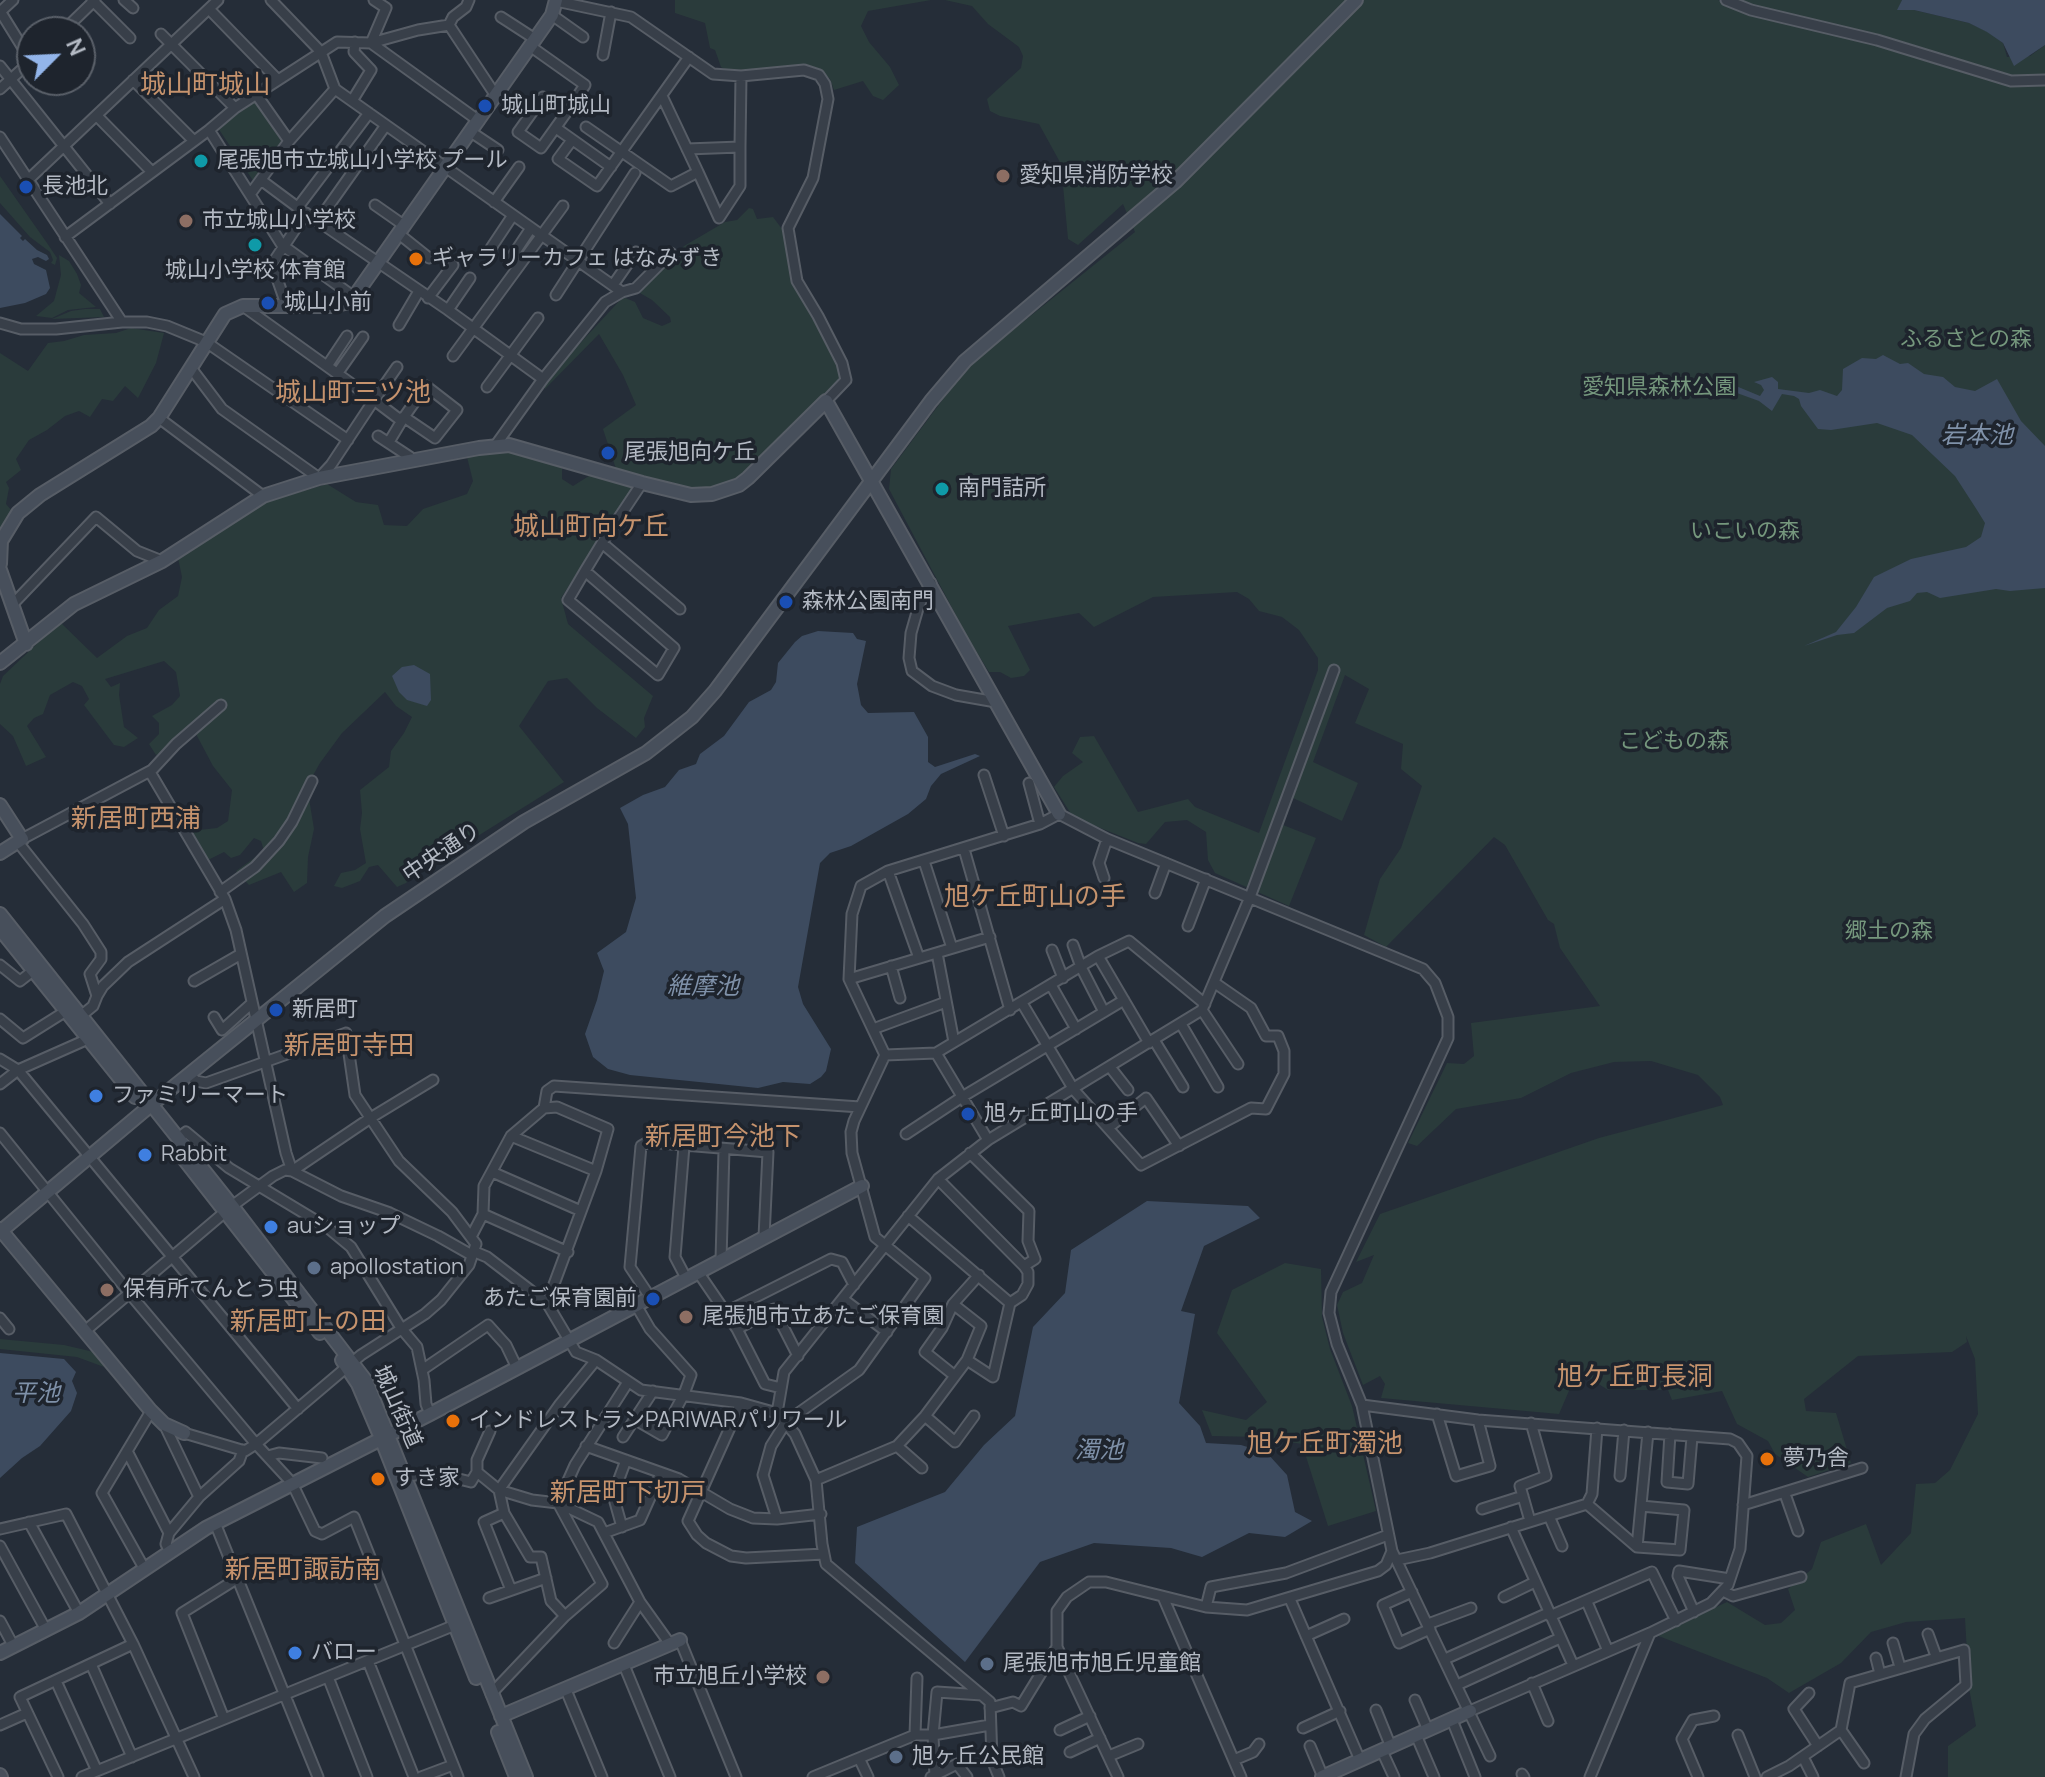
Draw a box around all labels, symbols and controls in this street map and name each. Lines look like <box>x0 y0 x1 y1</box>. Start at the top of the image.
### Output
north arrow <box>16 16 96 96</box>
text: N <box>59 34 93 60</box>
district label: 城山町城山 <box>140 70 270 102</box>
place label: 城山町城山 <box>501 93 611 119</box>
marker: 城山町城山 <box>476 97 494 115</box>
place label: 尾張旭市立城山小学校 プール <box>217 148 507 174</box>
marker: 尾張旭市立城山小学校 プール <box>192 152 210 170</box>
place label: 愛知県消防学校 <box>1019 163 1173 189</box>
marker: 愛知県消防学校 <box>994 167 1012 185</box>
place label: 長池北 <box>42 174 108 200</box>
marker: 長池北 <box>17 178 35 196</box>
place label: 市立城山小学校 <box>202 208 356 234</box>
marker: 市立城山小学校 <box>177 212 195 230</box>
marker: 城山小学校 体育館 <box>246 236 264 254</box>
place label: ギャラリーカフェ はなみずき <box>432 246 722 272</box>
marker: ギャラリーカフェ はなみずき <box>407 250 425 268</box>
place label: 城山小学校 体育館 <box>165 258 345 284</box>
place label: 城山小前 <box>284 290 372 316</box>
marker: 城山小前 <box>259 294 277 312</box>
park label: ふるさとの森 <box>1900 327 2032 353</box>
park label: 愛知県森林公園 <box>1582 375 1736 401</box>
district label: 城山町三ツ池 <box>275 378 431 410</box>
water label: 岩本池 <box>1941 422 2013 450</box>
place label: 尾張旭向ケ丘 <box>624 440 756 466</box>
marker: 尾張旭向ケ丘 <box>599 444 617 462</box>
place label: 南門詰所 <box>958 476 1046 502</box>
marker: 南門詰所 <box>933 480 951 498</box>
district label: 城山町向ケ丘 <box>513 512 669 544</box>
park label: いこいの森 <box>1690 519 1800 545</box>
place label: 森林公園南門 <box>802 589 934 615</box>
marker: 森林公園南門 <box>777 593 795 611</box>
park label: こどもの森 <box>1619 729 1729 755</box>
district label: 新居町西浦 <box>71 804 201 836</box>
street label: 中央通り <box>398 817 486 889</box>
district label: 旭ケ丘町山の手 <box>944 882 1126 914</box>
park label: 郷土の森 <box>1845 919 1933 945</box>
water label: 維摩池 <box>667 973 739 1001</box>
place label: 新居町 <box>292 997 358 1023</box>
marker: 新居町 <box>267 1001 285 1019</box>
district label: 新居町寺田 <box>284 1031 414 1063</box>
place label: ファミリーマート <box>112 1083 288 1109</box>
marker: ファミリーマート <box>87 1087 105 1105</box>
place label: 旭ヶ丘町山の手 <box>984 1101 1138 1127</box>
marker: 旭ヶ丘町山の手 <box>959 1105 977 1123</box>
district label: 新居町今池下 <box>645 1122 801 1154</box>
place label: Rabbit <box>161 1142 227 1168</box>
marker: Rabbit <box>136 1146 154 1164</box>
place label: auショップ <box>287 1214 400 1240</box>
marker: auショップ <box>262 1218 280 1236</box>
place label: apollostation <box>330 1255 464 1281</box>
marker: apollostation <box>305 1259 323 1277</box>
place label: 保有所てんとう虫 <box>123 1277 299 1303</box>
marker: 保有所てんとう虫 <box>98 1281 116 1299</box>
place label: あたご保育園前 <box>483 1286 637 1312</box>
marker: あたご保育園前 <box>644 1290 662 1308</box>
place label: 尾張旭市立あたご保育園 <box>702 1304 944 1330</box>
district label: 新居町上の田 <box>230 1307 386 1339</box>
marker: 尾張旭市立あたご保育園 <box>677 1308 695 1326</box>
street label: 城山街道 <box>367 1361 427 1453</box>
district label: 旭ケ丘町長洞 <box>1557 1362 1713 1394</box>
water label: 平池 <box>12 1380 60 1408</box>
place label: インドレストランPARIWARパリワール <box>469 1408 847 1434</box>
marker: インドレストランPARIWARパリワール <box>444 1412 462 1430</box>
district label: 旭ケ丘町濁池 <box>1247 1429 1403 1461</box>
water label: 濁池 <box>1075 1437 1123 1465</box>
place label: 夢乃舎 <box>1783 1446 1849 1472</box>
marker: 夢乃舎 <box>1758 1450 1776 1468</box>
place label: すき家 <box>394 1466 460 1492</box>
marker: すき家 <box>369 1470 387 1488</box>
district label: 新居町下切戸 <box>550 1478 706 1510</box>
district label: 新居町諏訪南 <box>225 1555 381 1587</box>
place label: バロー <box>311 1640 377 1666</box>
marker: バロー <box>286 1644 304 1662</box>
place label: 尾張旭市旭丘児童館 <box>1003 1651 1201 1677</box>
marker: 尾張旭市旭丘児童館 <box>978 1655 996 1673</box>
place label: 市立旭丘小学校 <box>653 1664 807 1690</box>
marker: 市立旭丘小学校 <box>814 1668 832 1686</box>
place label: 旭ヶ丘公民館 <box>912 1744 1044 1770</box>
marker: 旭ヶ丘公民館 <box>887 1748 905 1766</box>

